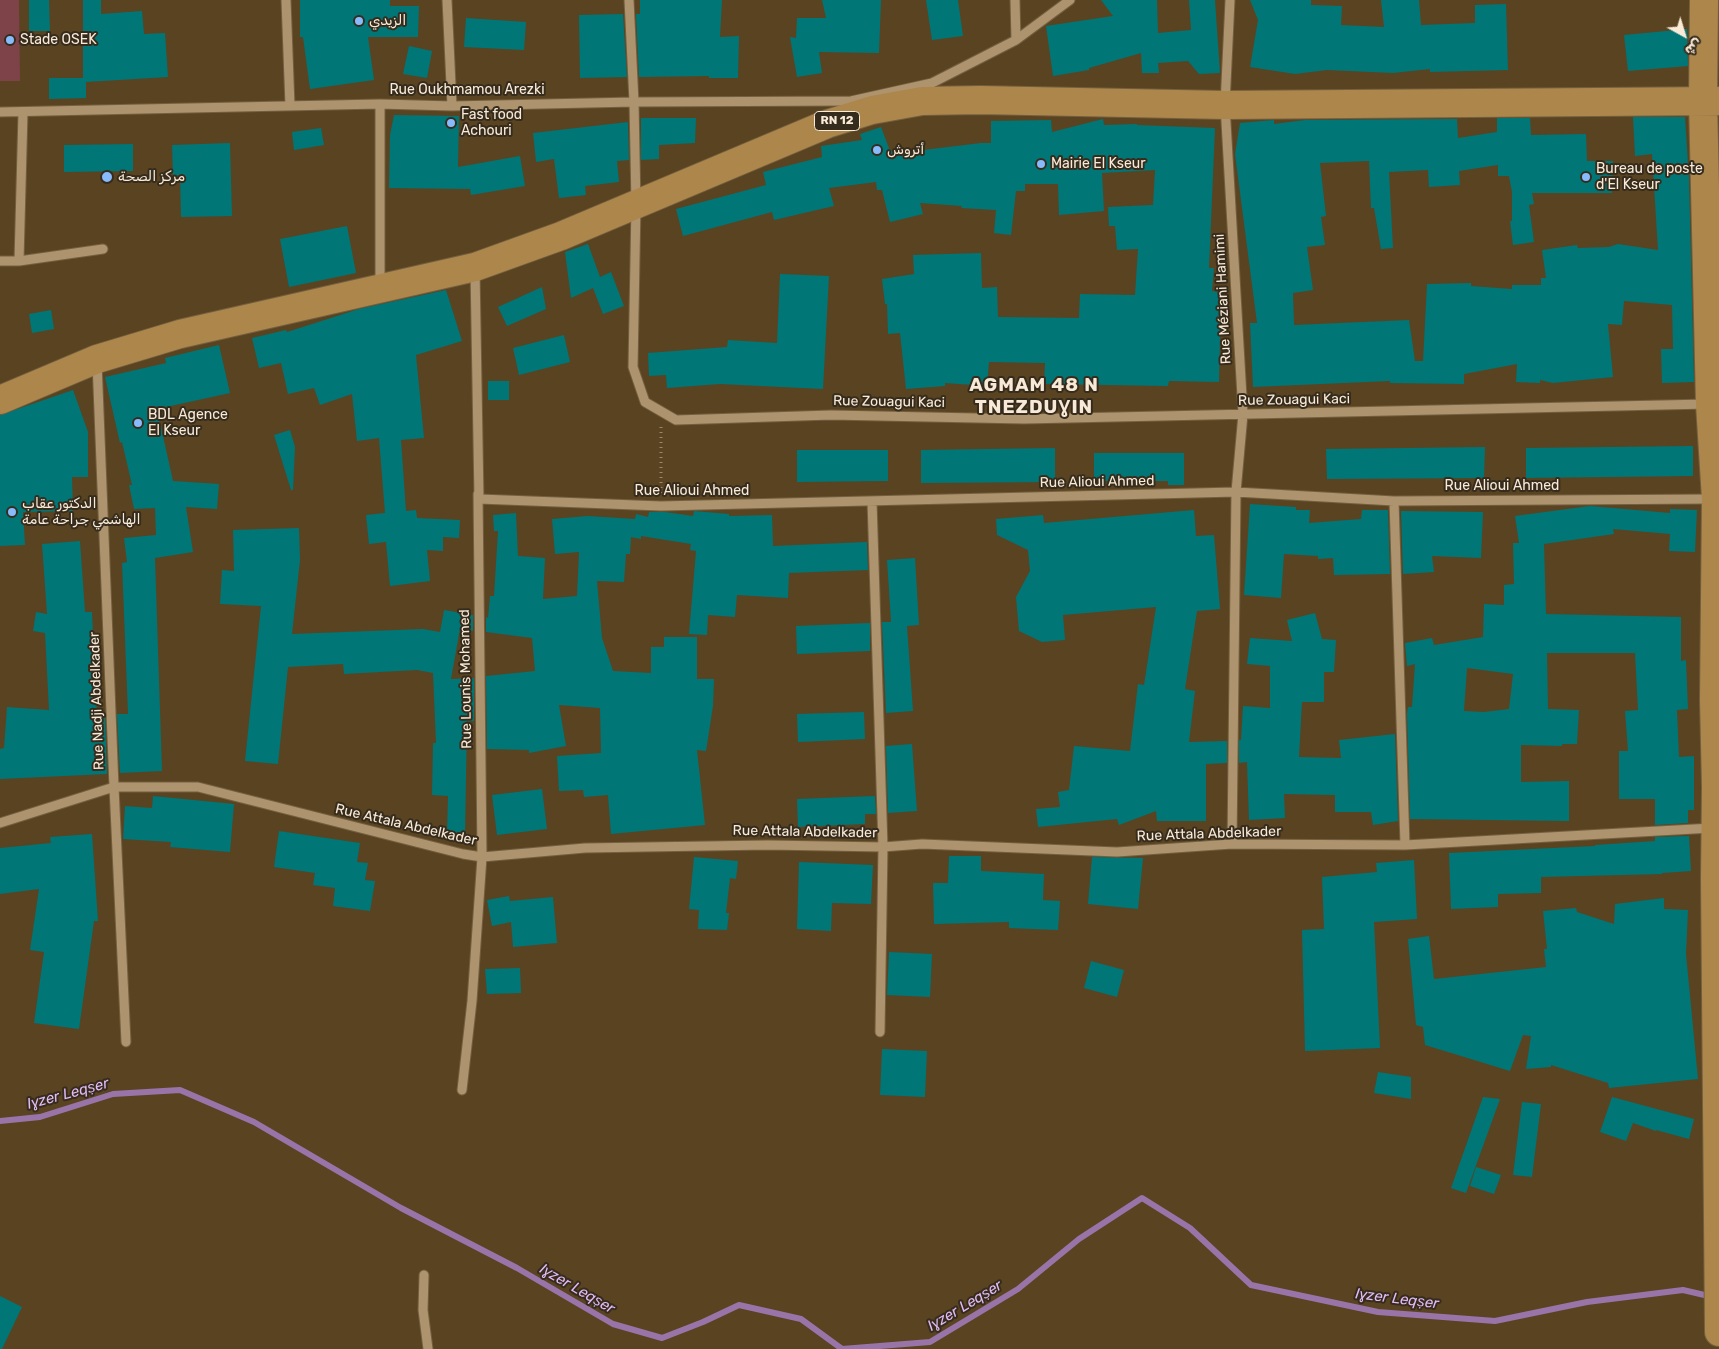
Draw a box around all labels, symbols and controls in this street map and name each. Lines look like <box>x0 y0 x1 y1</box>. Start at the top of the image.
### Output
north arrow <box>1659 10 1709 60</box>
place label: الزيدي <box>369 13 406 29</box>
marker: الزيدي <box>353 15 365 27</box>
place label: Stade OSEK <box>20 32 97 48</box>
marker: Stade OSEK <box>4 34 16 46</box>
text: ش <box>1682 35 1706 59</box>
street label: Rue Oukhmamou Arezki <box>389 82 545 98</box>
place label: Fast food Achouri <box>461 107 522 140</box>
road number: RN 12 <box>814 112 860 130</box>
marker: Fast food Achouri <box>445 117 457 129</box>
place label: أتروش <box>887 142 924 158</box>
marker: أتروش <box>871 144 883 156</box>
place label: Mairie El Kseur <box>1051 156 1146 172</box>
marker: Mairie El Kseur <box>1035 158 1047 170</box>
place label: Bureau de poste d'El Kseur <box>1596 161 1703 193</box>
place label: مركز الصحة <box>118 169 185 185</box>
marker: مركز الصحة <box>100 170 114 184</box>
marker: Bureau de poste d'El Kseur <box>1580 171 1592 183</box>
street label: Rue Méziani Hamimi <box>1211 233 1235 365</box>
district label: AGMAM 48 N TNEZDUƔIN <box>968 375 1100 419</box>
street label: Rue Zouagui Kaci <box>1238 391 1350 409</box>
street label: Rue Zouagui Kaci <box>833 393 945 411</box>
place label: BDL Agence El Kseur <box>148 407 228 440</box>
marker: BDL Agence El Kseur <box>132 417 144 429</box>
street label: Rue Alioui Ahmed <box>1039 473 1155 491</box>
street label: Rue Alioui Ahmed <box>1445 478 1559 494</box>
street label: Rue Alioui Ahmed <box>635 483 749 499</box>
place label: الدكتور عقاب الهاشمي جراحة عامة <box>22 496 141 528</box>
marker: الدكتور عقاب الهاشمي جراحة عامة <box>6 506 18 518</box>
street label: Rue Lounis Mohamed <box>456 609 476 749</box>
street label: Rue Nadji Abdelkader <box>86 631 108 771</box>
street label: Rue Attala Abdelkader <box>334 801 478 849</box>
street label: Rue Attala Abdelkader <box>733 822 877 842</box>
street label: Rue Attala Abdelkader <box>1136 823 1282 845</box>
water label: Iɣzer Leqṣer <box>25 1074 111 1114</box>
water label: Iɣzer Leqṣer <box>536 1260 618 1318</box>
water label: Iɣzer Leqṣer <box>924 1277 1006 1335</box>
water label: Iɣzer Leqṣer <box>1354 1285 1440 1313</box>

